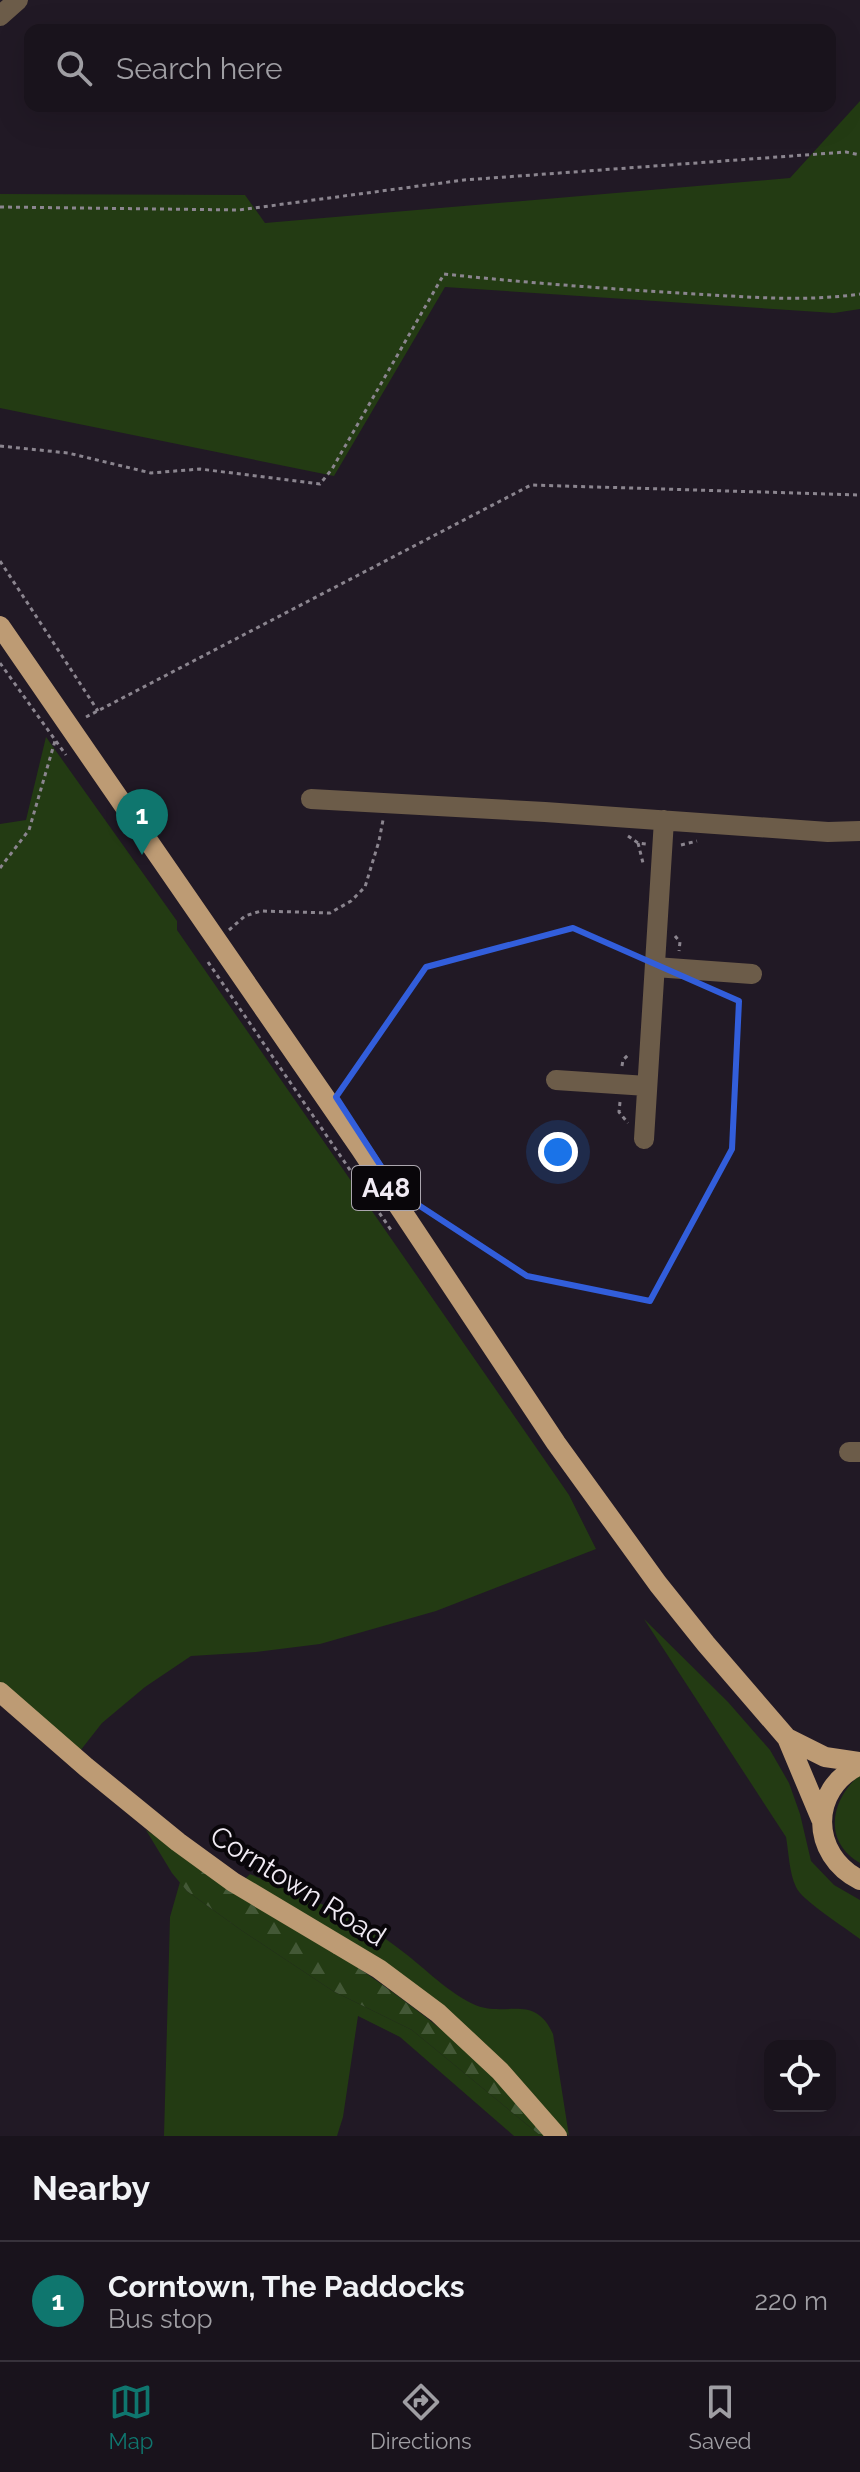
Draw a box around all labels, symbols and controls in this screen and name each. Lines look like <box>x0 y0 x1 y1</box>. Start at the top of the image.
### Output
search box <box>24 24 836 112</box>
icon: search <box>52 46 96 90</box>
text: Search here <box>116 51 283 86</box>
pin: 1 <box>116 789 168 855</box>
your location <box>538 1132 578 1172</box>
road number: A48 <box>352 1166 420 1210</box>
street label: Corntown Road <box>204 1819 392 1953</box>
map controls <box>764 2040 836 2112</box>
button: locate <box>764 2040 836 2112</box>
text: Nearby <box>32 2168 150 2208</box>
text: Corntown, The Paddocks <box>108 2269 465 2304</box>
text: 1 <box>52 2286 64 2316</box>
text: 220 m <box>754 2286 828 2316</box>
text: Bus stop <box>108 2304 213 2334</box>
tab: Map <box>108 2380 153 2454</box>
tab: Directions <box>370 2380 472 2454</box>
tab: Saved <box>689 2380 752 2454</box>

